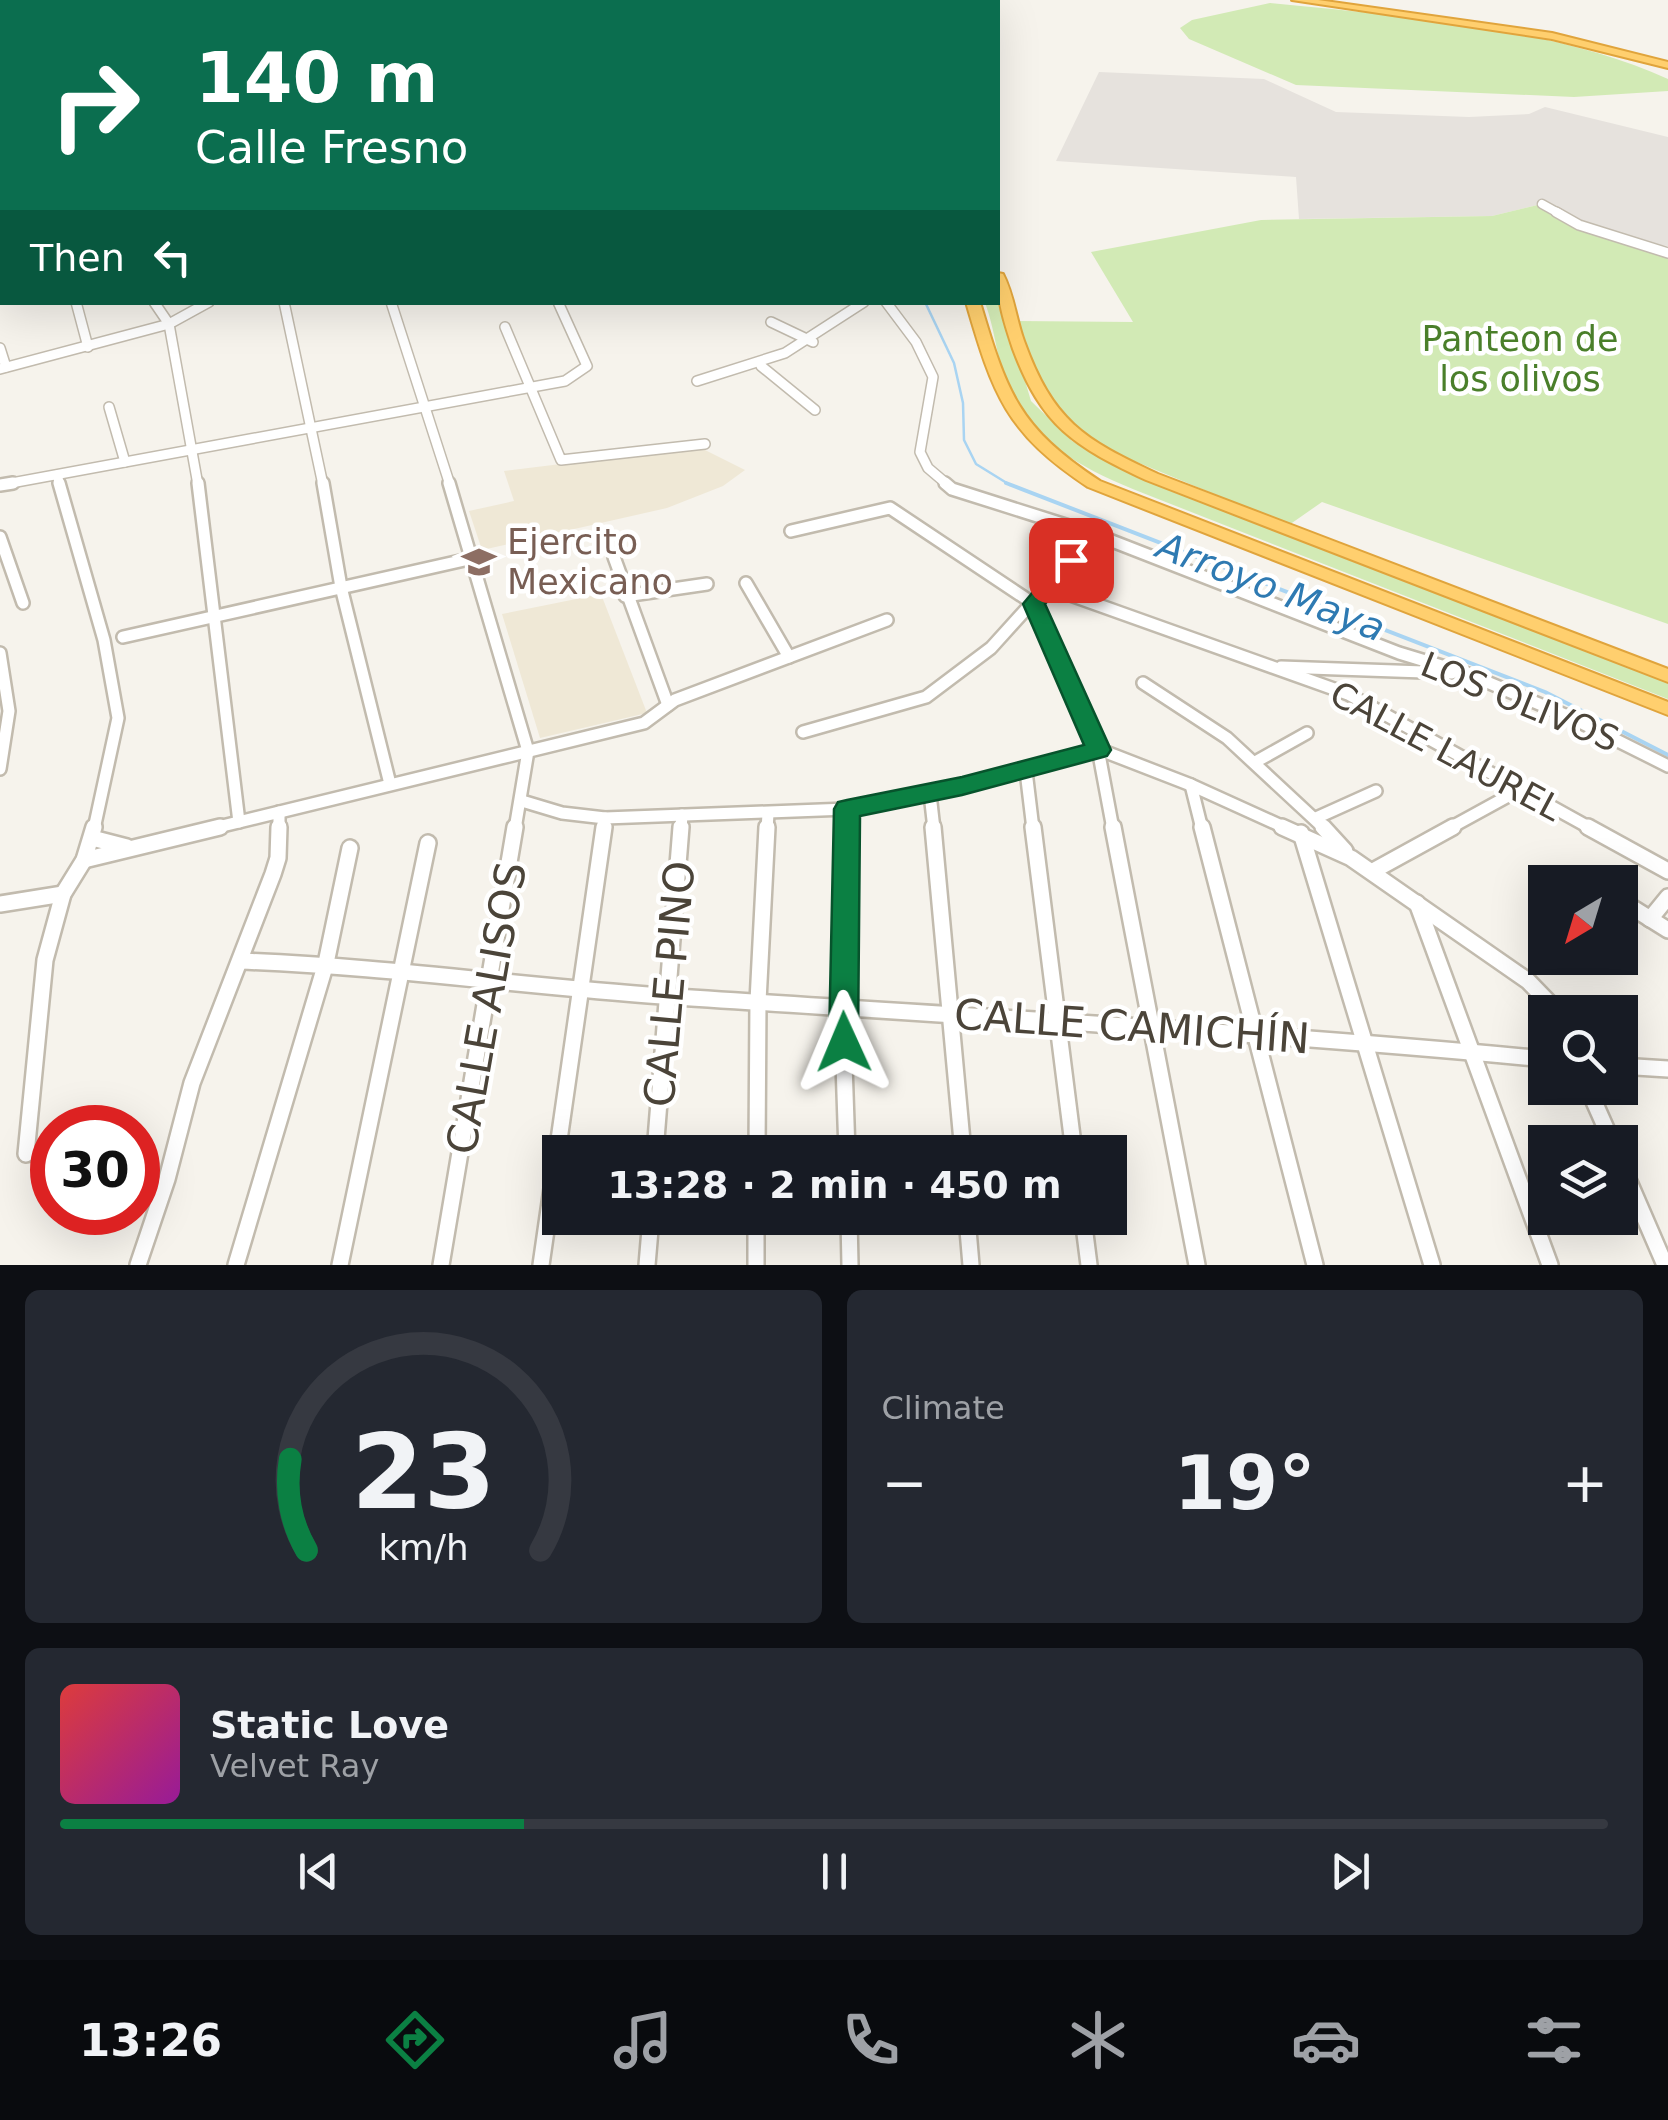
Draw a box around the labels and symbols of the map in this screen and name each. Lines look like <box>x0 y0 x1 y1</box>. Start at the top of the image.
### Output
park label: Panteon de los olivos <box>1422 319 1618 399</box>
pin <box>1029 518 1114 603</box>
place label: Ejercito Mexicano <box>507 522 673 602</box>
water label: Arroyo Maya <box>1148 522 1391 651</box>
school or university icon: Ejercito Mexicano <box>460 543 498 581</box>
street label: LOS OLIVOS <box>1415 644 1625 760</box>
street label: CALLE LAUREL <box>1323 673 1569 829</box>
street label: CALLE ALISOS <box>437 858 536 1158</box>
street label: CALLE PINO <box>634 859 705 1109</box>
north arrow <box>1528 865 1638 975</box>
street label: CALLE CAMICHÍN <box>953 989 1311 1063</box>
position arrow <box>792 990 896 1094</box>
speed limit sign: 30 <box>30 1105 160 1235</box>

